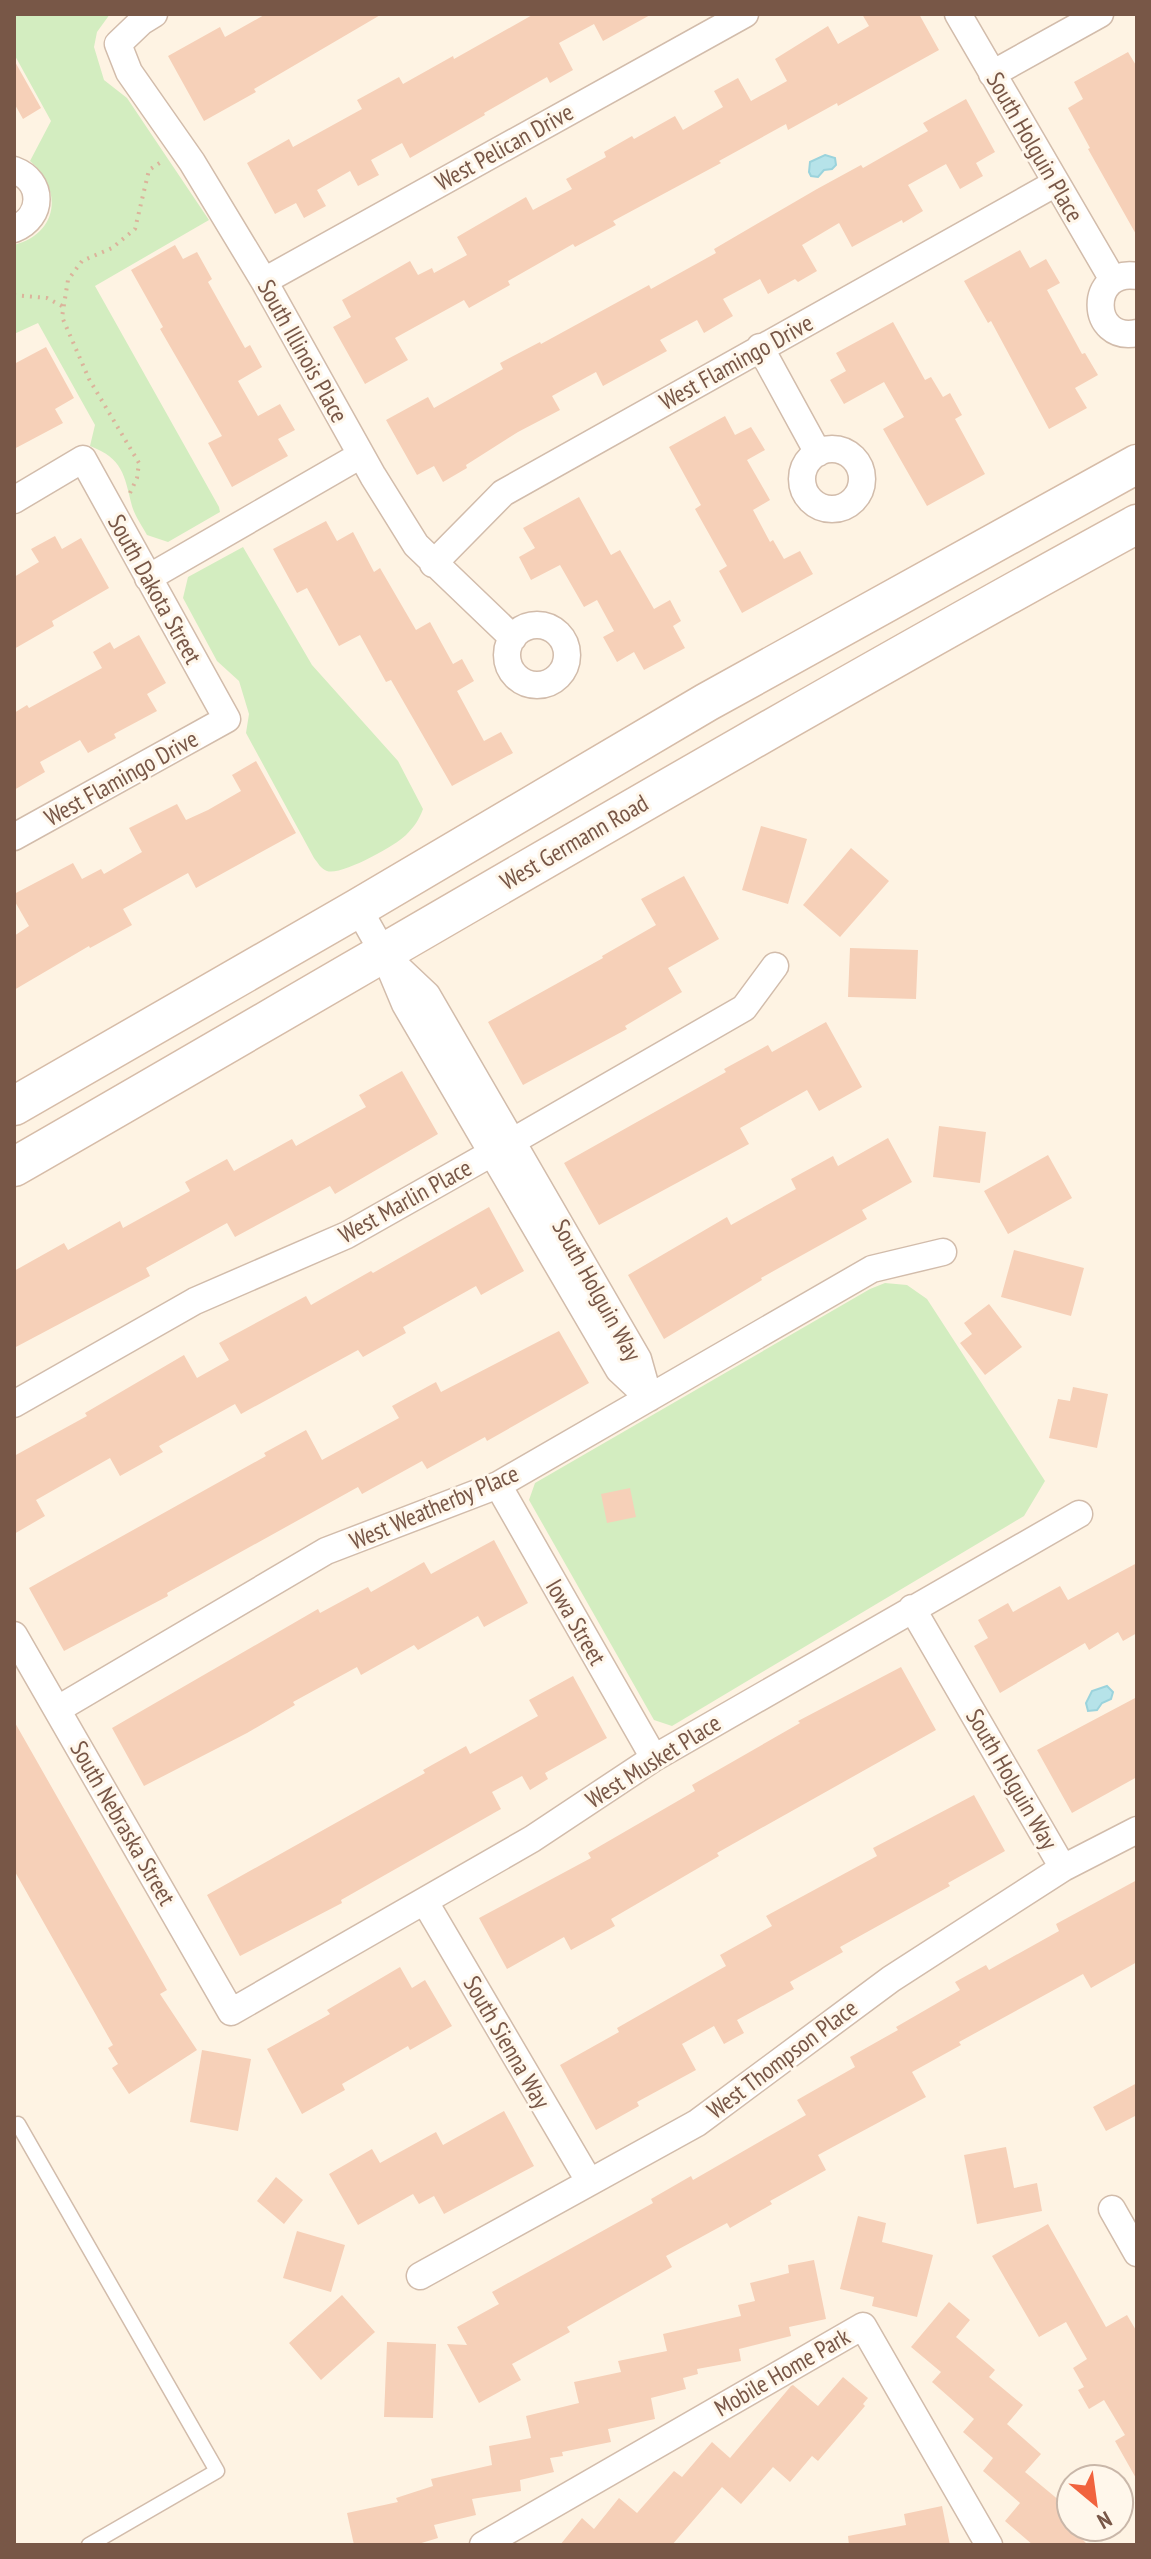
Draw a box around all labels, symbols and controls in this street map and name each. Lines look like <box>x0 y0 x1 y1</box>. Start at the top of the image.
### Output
street label: South Holguin Place <box>980 67 1090 227</box>
street label: West Pelican Drive <box>429 96 579 198</box>
street label: South Illinois Place <box>251 274 355 428</box>
street label: West Flamingo Drive <box>654 307 818 417</box>
street label: South Dakota Street <box>101 509 209 669</box>
street label: West Flamingo Drive <box>39 723 203 833</box>
street label: West Germann Road <box>495 787 653 897</box>
street label: West Marlin Place <box>333 1152 477 1250</box>
street label: South Holguin Way <box>545 1214 649 1366</box>
street label: West Weatherby Place <box>345 1457 523 1557</box>
street label: Iowa Street <box>539 1573 613 1671</box>
street label: South Holguin Way <box>959 1703 1065 1855</box>
street label: West Musket Place <box>580 1707 726 1815</box>
street label: South Nebraska Street <box>63 1735 183 1911</box>
street label: South Sienna Way <box>457 1970 557 2114</box>
street label: West Thompson Place <box>701 1992 863 2126</box>
street label: Mobile Home Park <box>709 2320 856 2423</box>
north arrow <box>1055 2463 1135 2543</box>
text: N <box>1093 2505 1117 2536</box>

